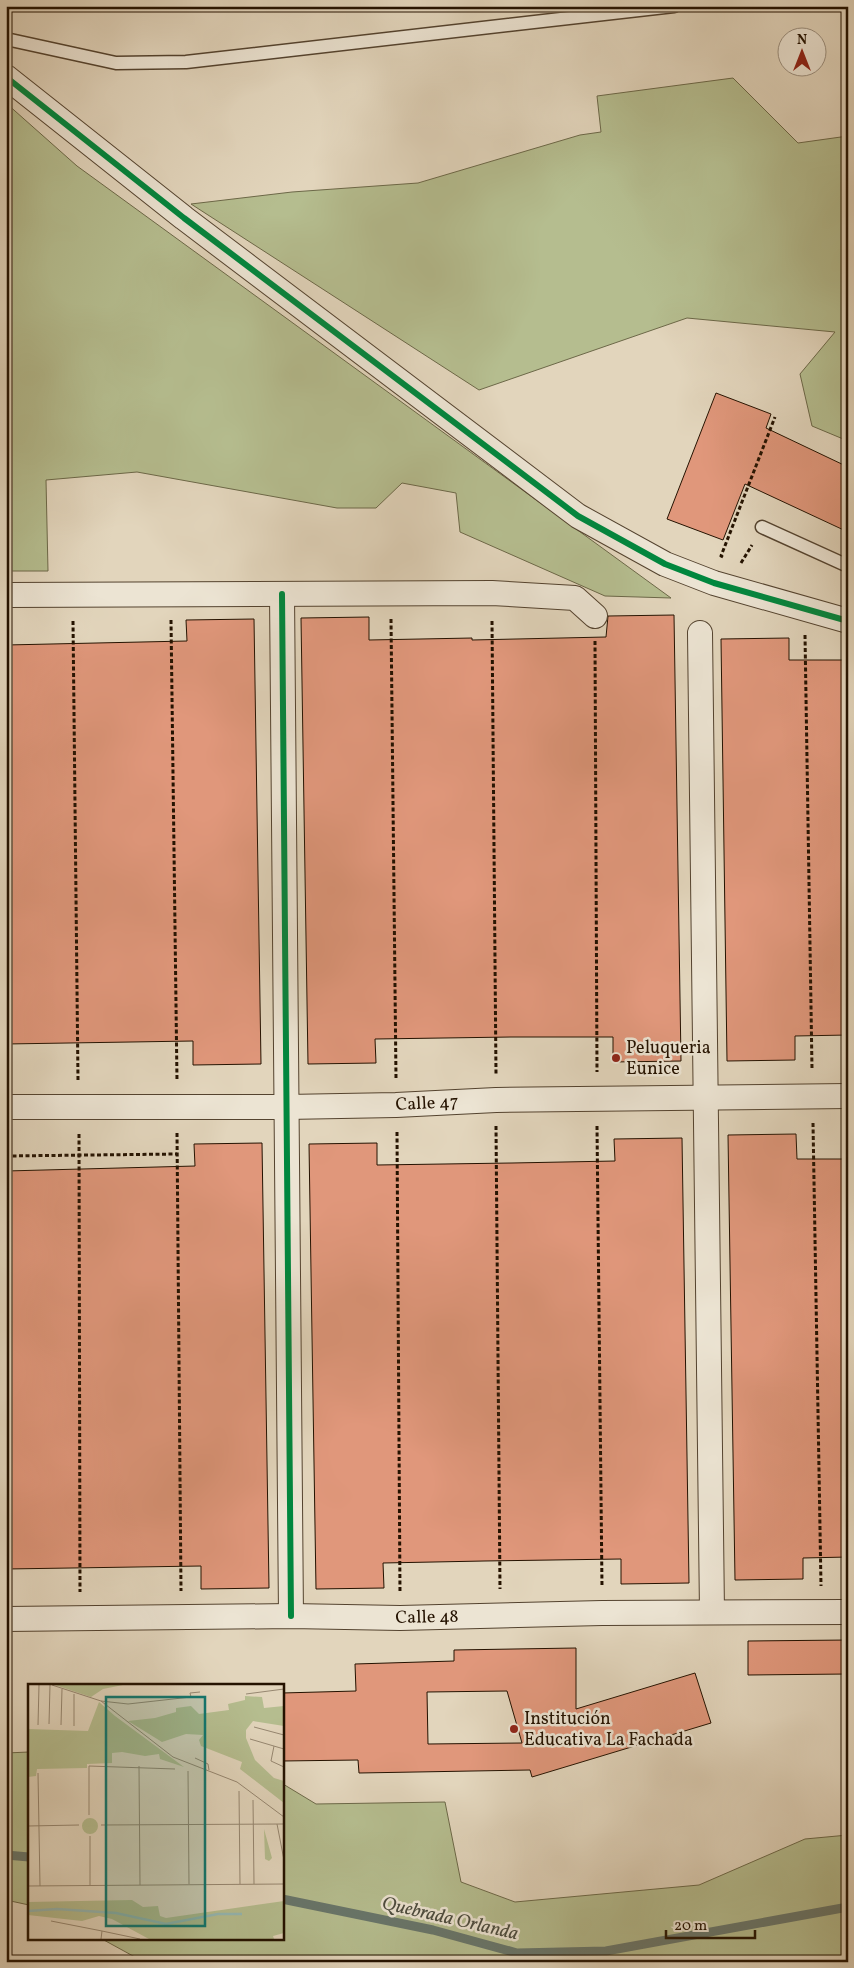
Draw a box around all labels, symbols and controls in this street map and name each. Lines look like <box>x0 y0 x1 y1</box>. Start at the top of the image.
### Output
north arrow <box>776 28 826 78</box>
text: N <box>797 31 807 50</box>
place label: Peluqueria Eunice <box>626 1036 711 1082</box>
marker: Peluqueria Eunice <box>610 1052 622 1064</box>
street label: Calle 47 <box>395 1089 459 1118</box>
street label: Calle 48 <box>395 1604 459 1631</box>
inset map <box>28 1684 284 1940</box>
place label: Institución Educativa La Fachada <box>524 1707 693 1753</box>
marker: Institución Educativa La Fachada <box>508 1723 520 1735</box>
water label: Quebrada Orlanda <box>379 1891 521 1947</box>
scale bar <box>666 1908 755 1940</box>
text: 20 m <box>674 1916 707 1937</box>

